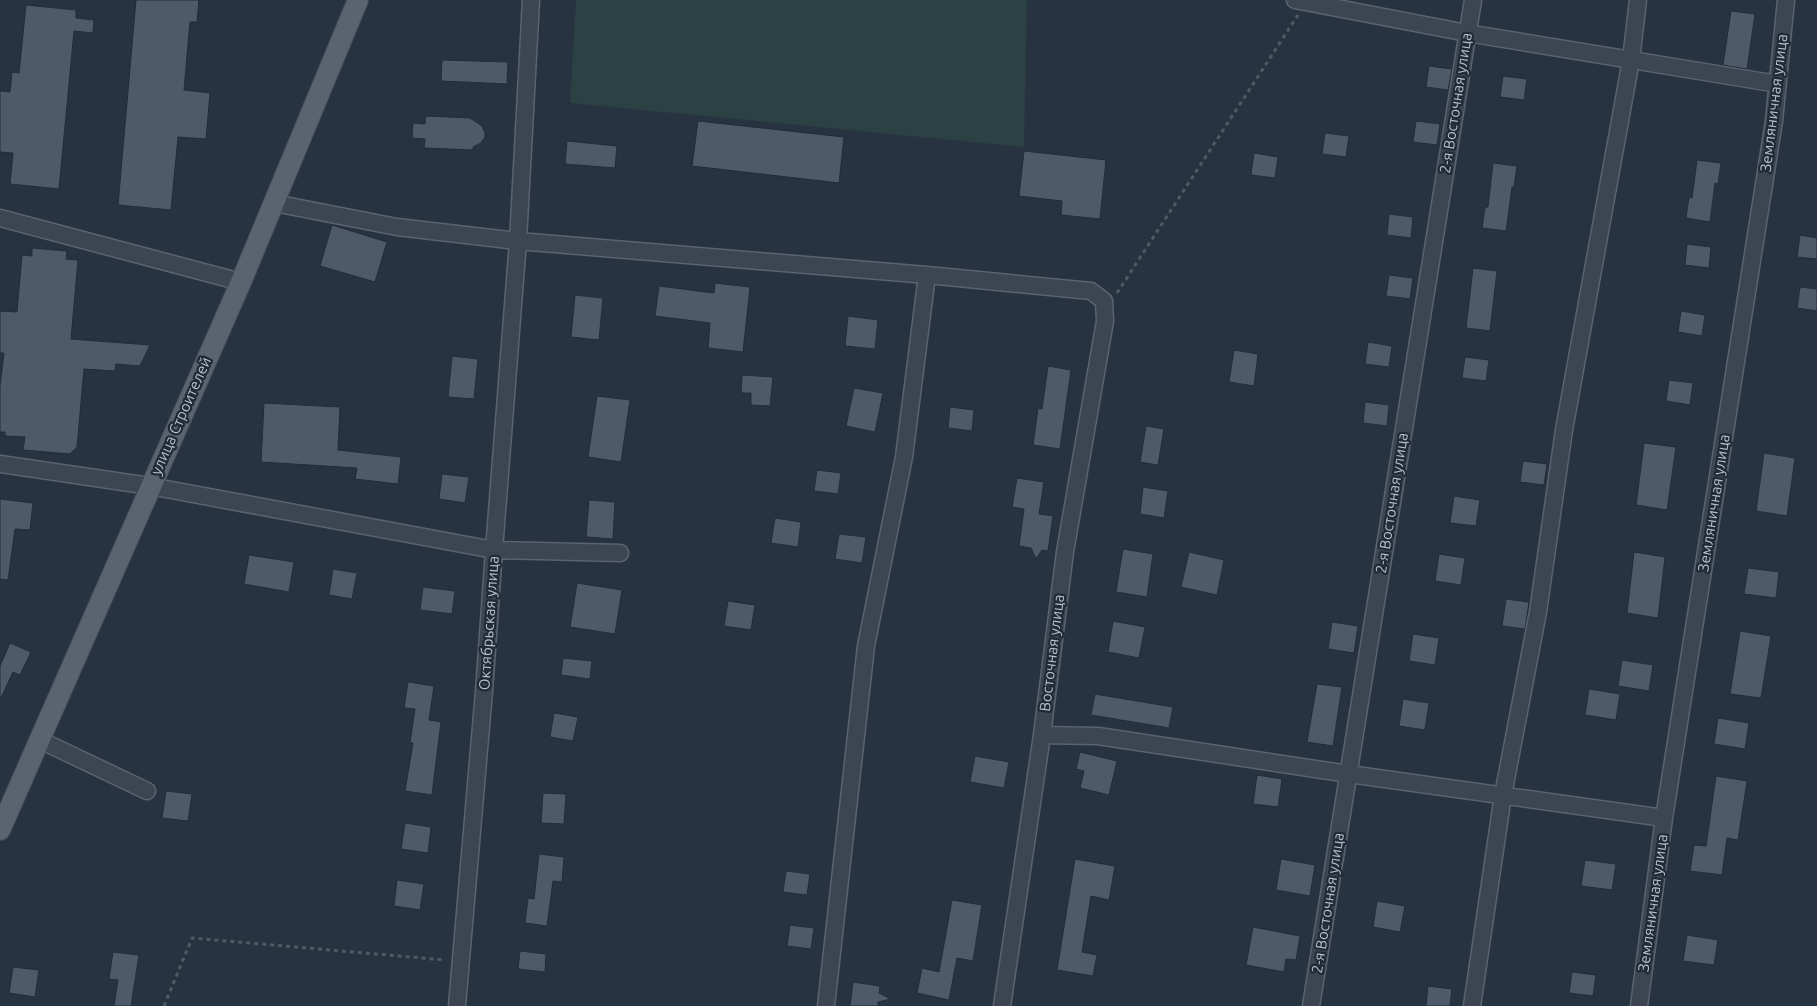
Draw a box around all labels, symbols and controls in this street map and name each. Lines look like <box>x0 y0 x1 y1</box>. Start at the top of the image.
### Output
street label: 2-я Восточная улица <box>1436 31 1475 174</box>
street label: Земляничная улица <box>1757 33 1790 173</box>
street label: улица Строителей <box>147 354 214 477</box>
street label: 2-я Восточная улица <box>1372 431 1411 574</box>
street label: Земляничная улица <box>1694 433 1733 573</box>
street label: Октябрьская улица <box>475 555 502 691</box>
street label: Восточная улица <box>1036 593 1067 712</box>
street label: 2-я Восточная улица <box>1308 831 1347 974</box>
street label: Земляничная улица <box>1634 833 1671 973</box>

